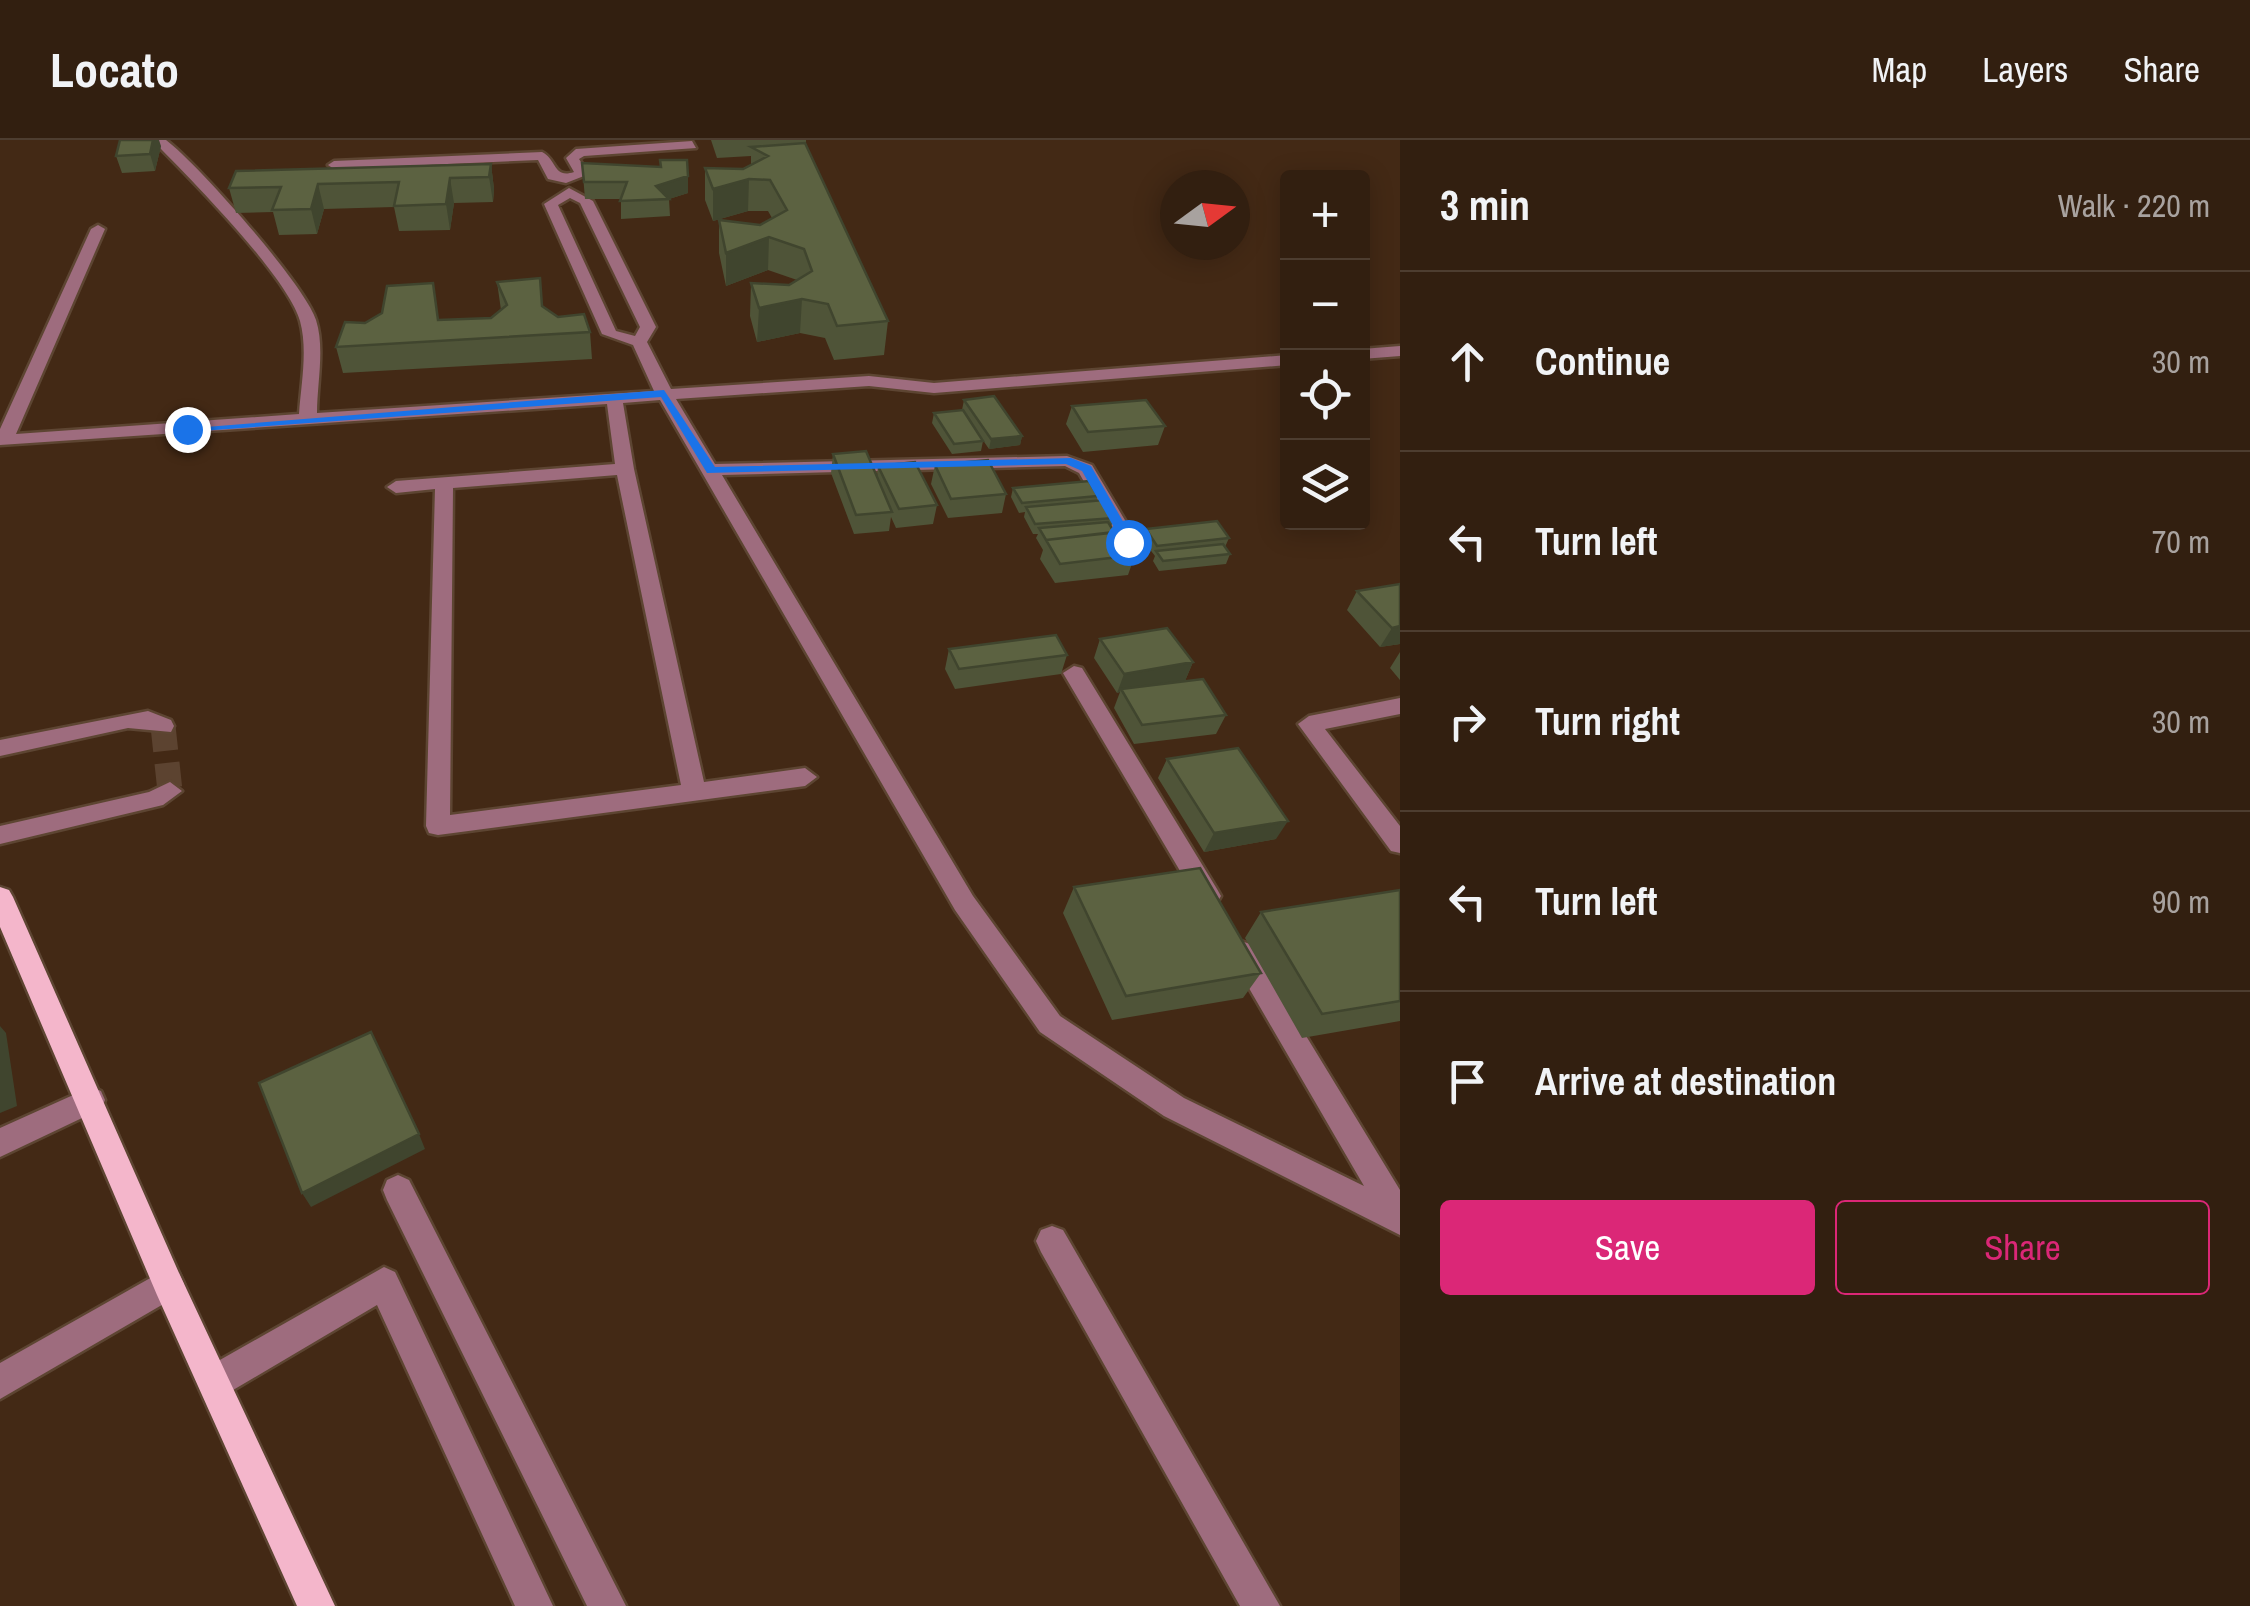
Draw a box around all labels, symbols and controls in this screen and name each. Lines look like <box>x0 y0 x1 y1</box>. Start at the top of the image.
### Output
text: Locato <box>50 37 179 102</box>
text: Map <box>1871 46 1927 93</box>
text: Layers <box>1982 46 2068 93</box>
text: Share <box>2123 46 2200 93</box>
north arrow <box>1160 170 1250 260</box>
map controls <box>1280 170 1370 530</box>
button: + <box>1280 170 1370 260</box>
text: 3 min <box>1440 177 1530 233</box>
text: Walk · 220 m <box>2058 184 2210 227</box>
button: − <box>1280 260 1370 350</box>
icon: ahead <box>1440 334 1495 389</box>
text: Continue <box>1535 336 1670 387</box>
text: 30 m <box>2152 340 2210 383</box>
button: locate <box>1280 350 1370 440</box>
route end <box>165 407 211 453</box>
button: layers <box>1280 440 1370 530</box>
icon: left <box>1440 514 1495 569</box>
text: Turn left <box>1535 516 1657 567</box>
route start <box>1106 520 1152 566</box>
text: 70 m <box>2152 520 2210 563</box>
icon: right <box>1440 694 1495 749</box>
text: Turn right <box>1535 696 1680 747</box>
text: 30 m <box>2152 700 2210 743</box>
icon: left <box>1440 874 1495 929</box>
text: Turn left <box>1535 876 1657 927</box>
text: 90 m <box>2152 880 2210 923</box>
icon: arrive <box>1440 1054 1495 1109</box>
text: Arrive at destination <box>1535 1056 1836 1107</box>
button: Save <box>1440 1200 1815 1295</box>
button: Share <box>1835 1200 2210 1295</box>

